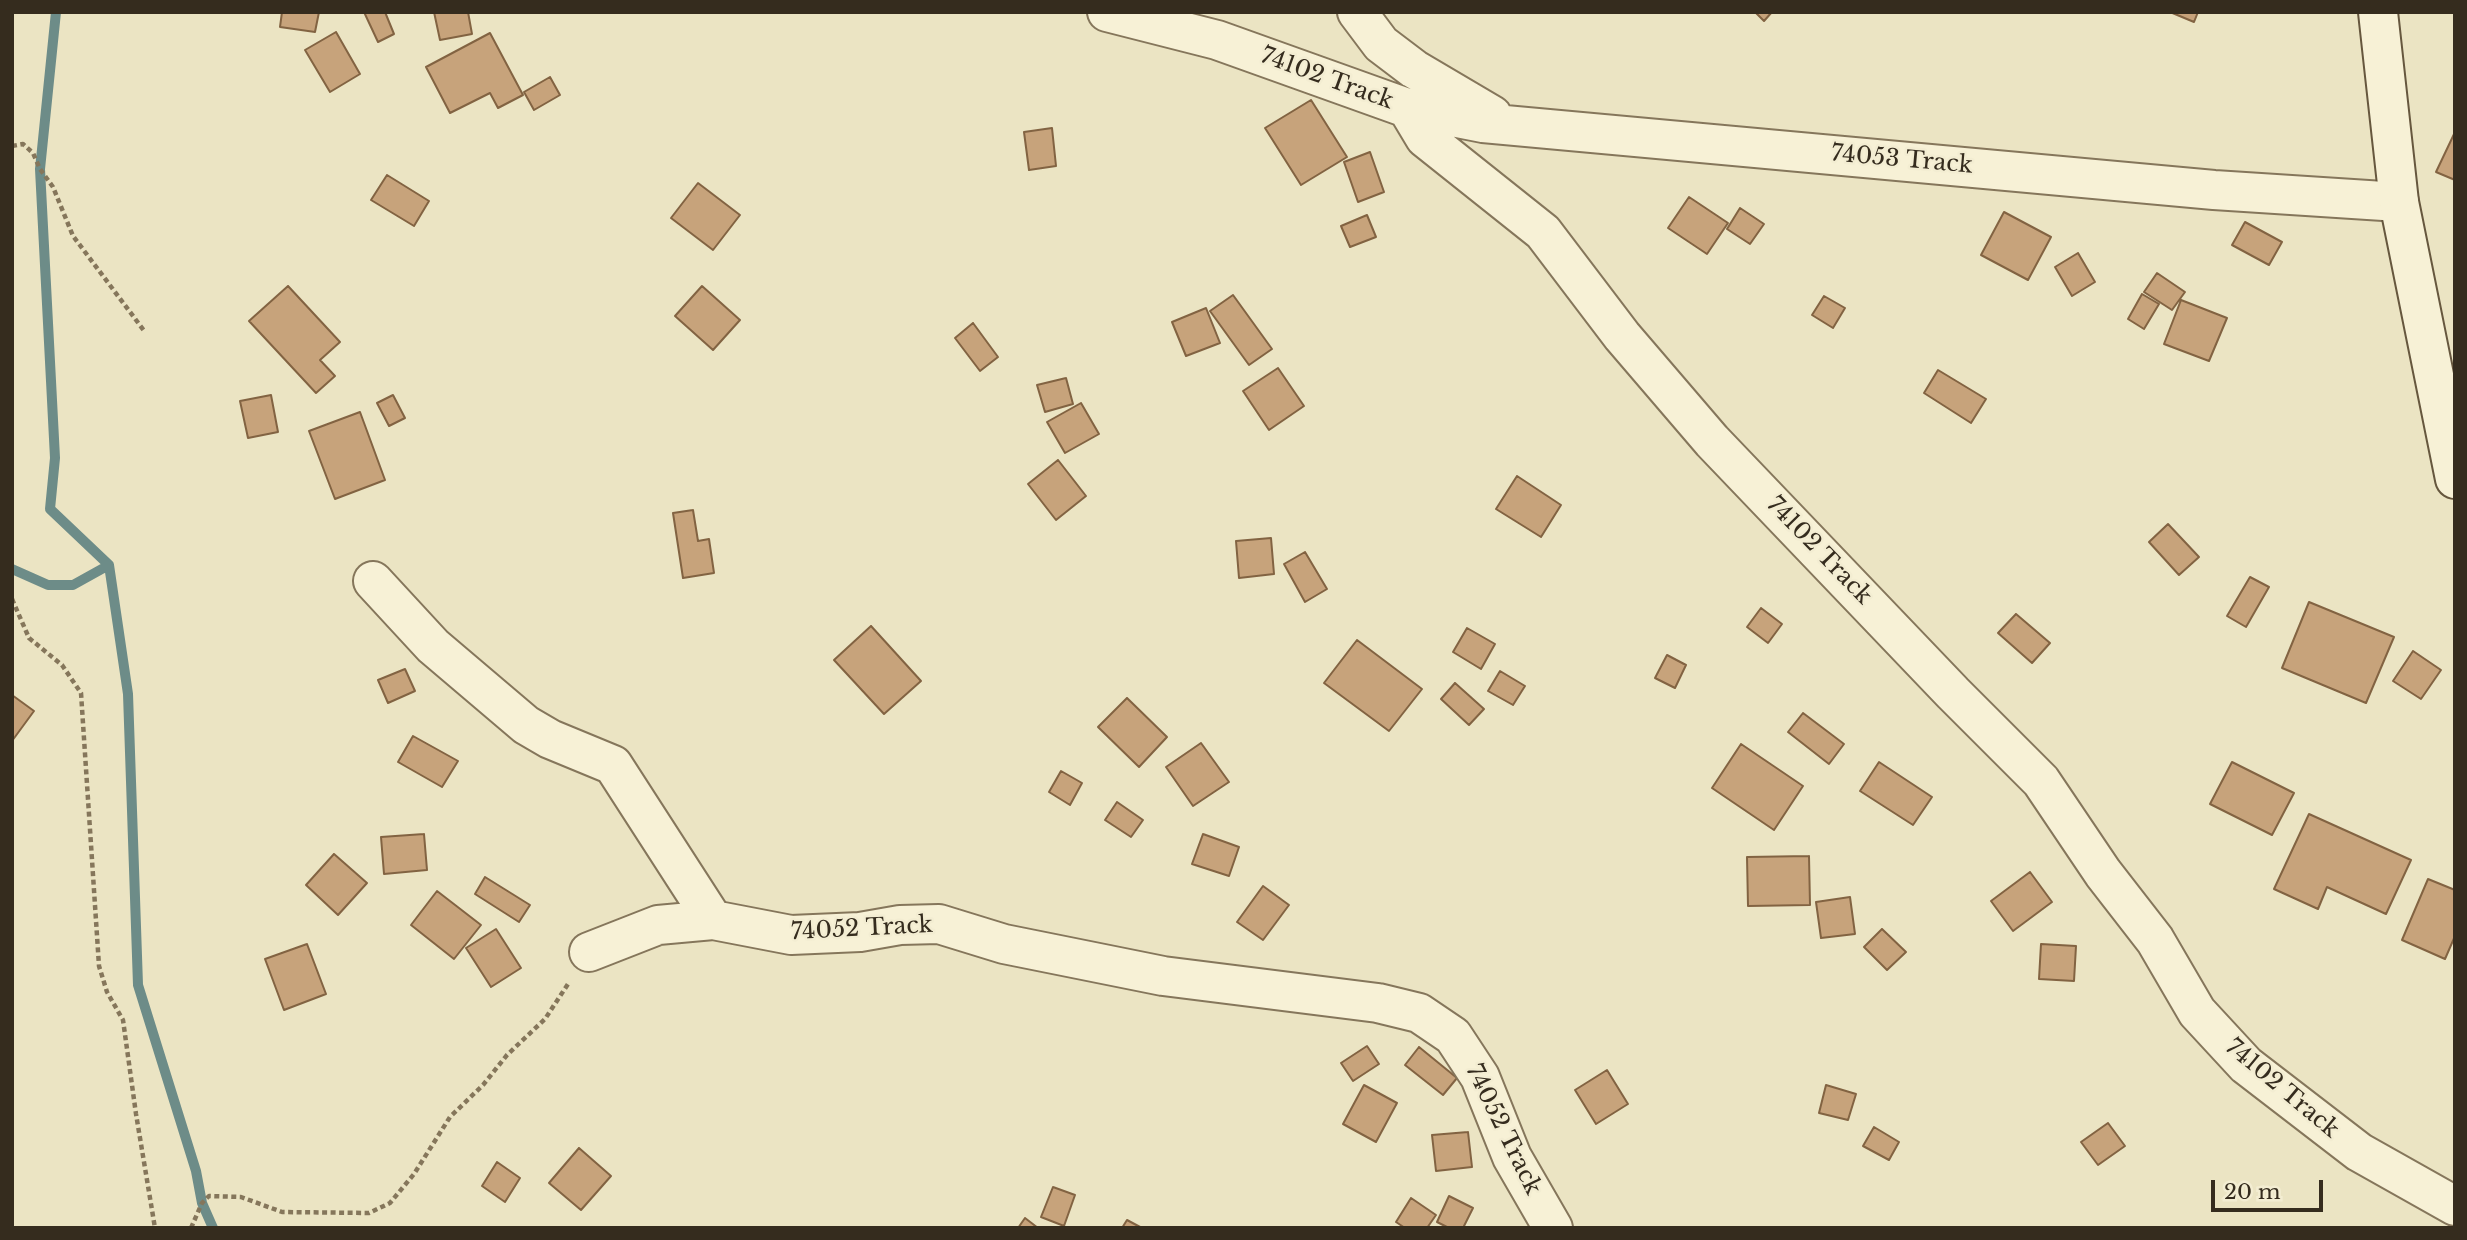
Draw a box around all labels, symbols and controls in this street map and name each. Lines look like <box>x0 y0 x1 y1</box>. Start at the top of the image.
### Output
street label: 74102 Track <box>1257 42 1397 116</box>
street label: 74053 Track <box>1830 140 1974 180</box>
street label: 74102 Track <box>1761 491 1877 611</box>
street label: 74052 Track <box>790 912 934 946</box>
street label: 74102 Track <box>2220 1034 2344 1144</box>
street label: 74052 Track <box>1460 1060 1546 1200</box>
scale bar <box>2215 1166 2327 1210</box>
text: 20 m <box>2224 1179 2281 1205</box>

